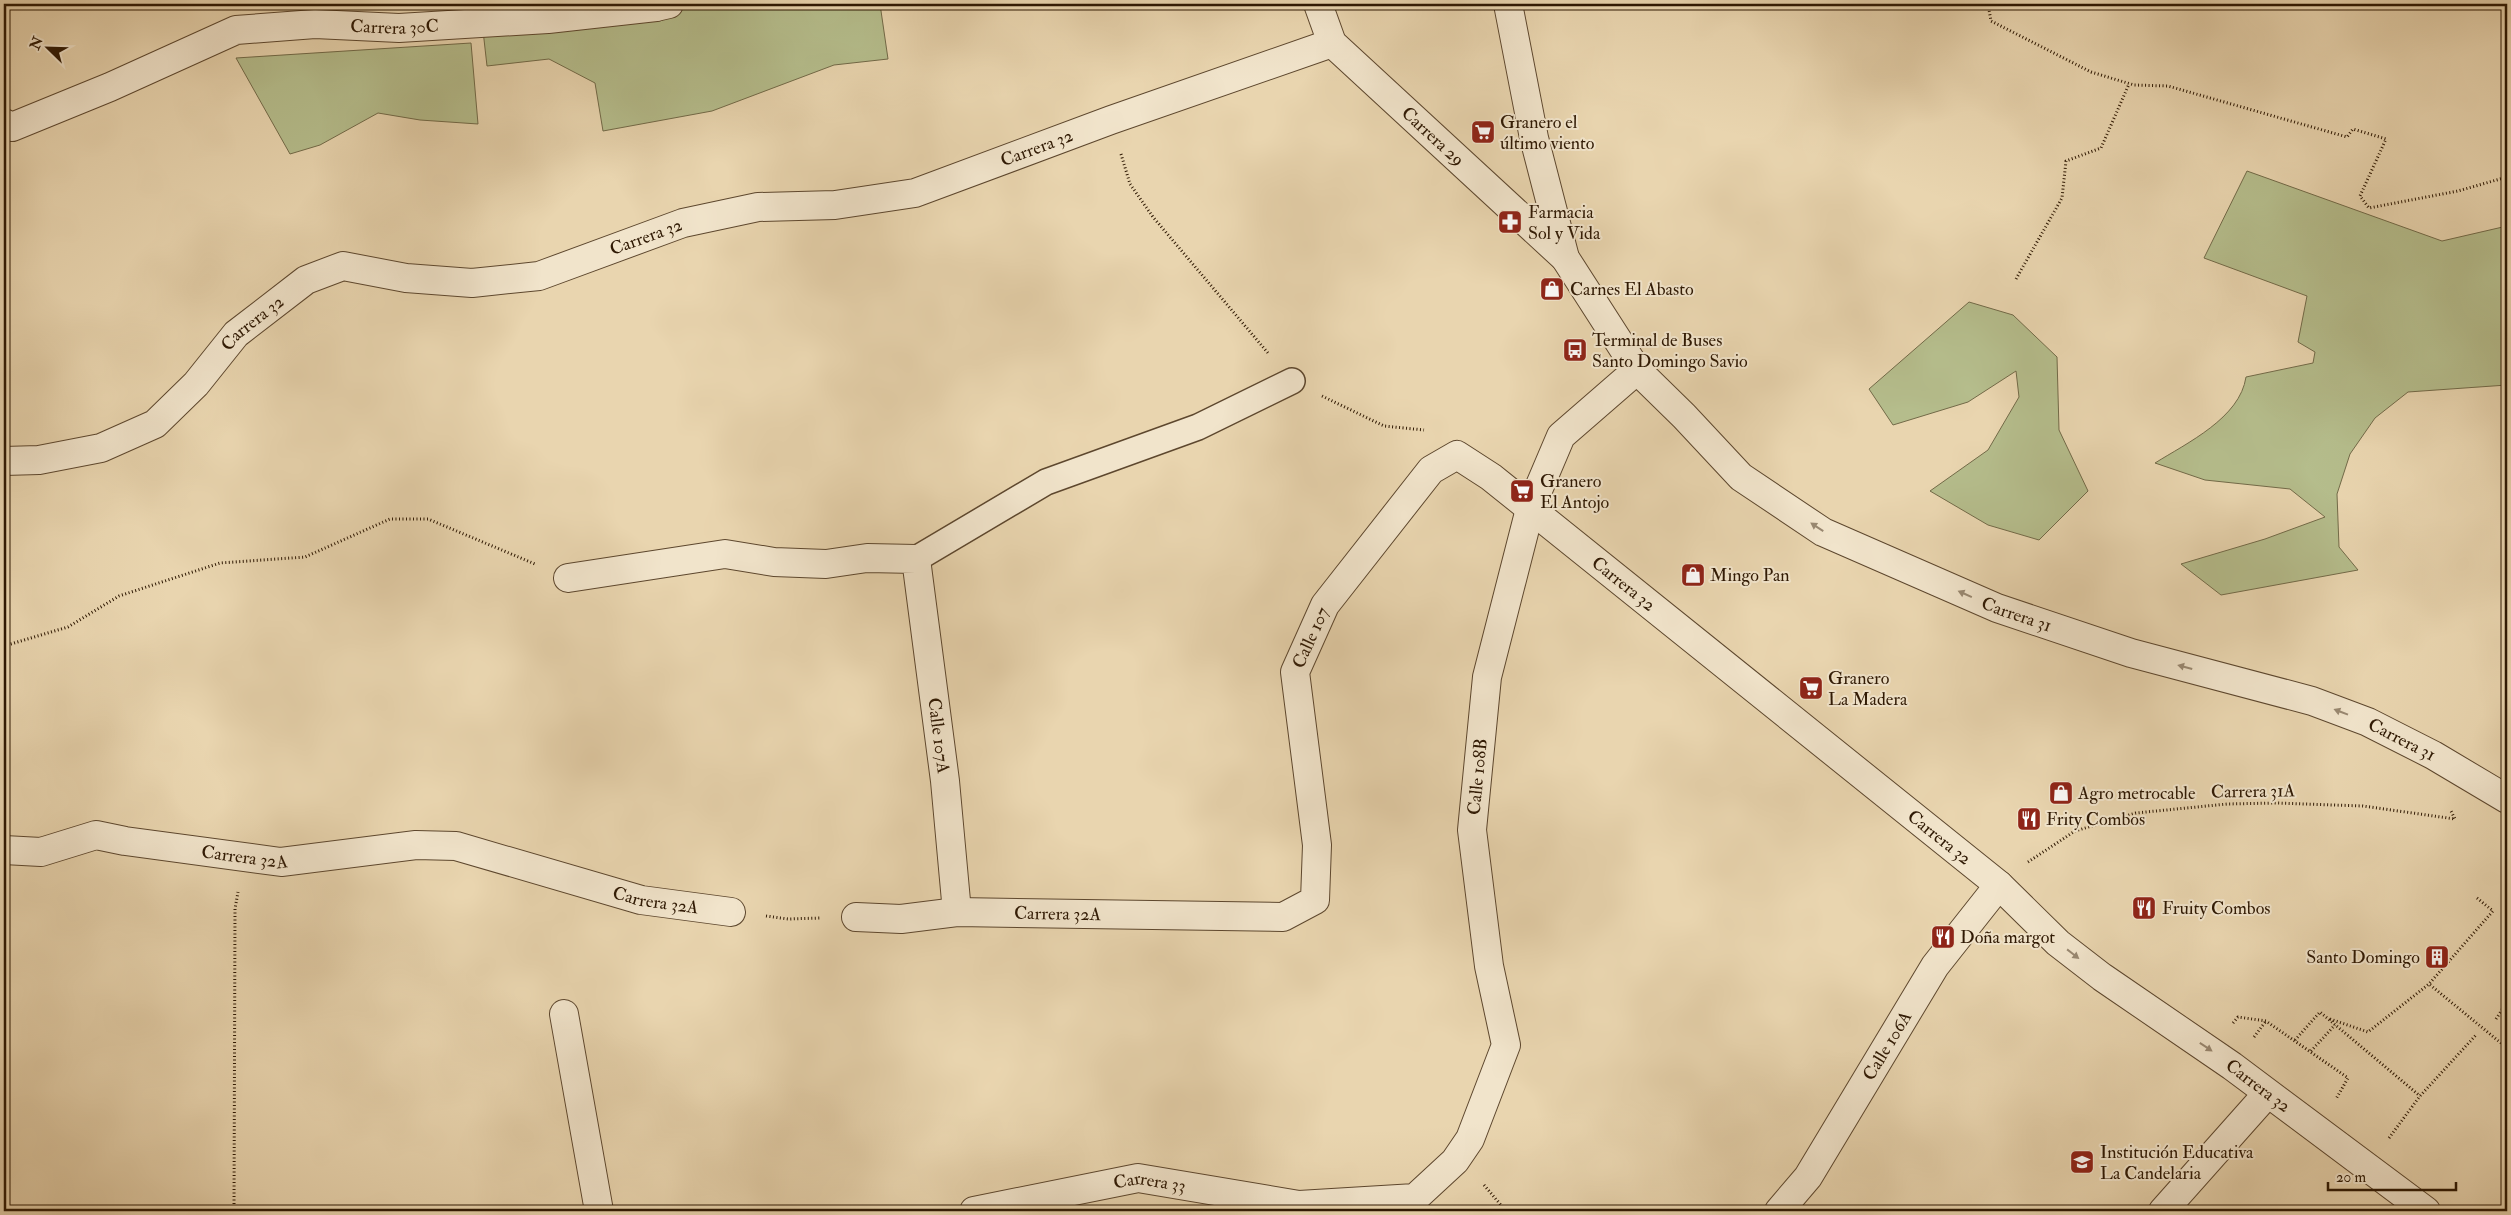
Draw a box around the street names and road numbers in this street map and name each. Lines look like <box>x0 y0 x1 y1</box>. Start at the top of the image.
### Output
street label: Carrera 30C <box>350 15 440 40</box>
street label: Carrera 29 <box>1396 102 1469 171</box>
street label: Carrera 32 <box>997 124 1076 172</box>
street label: Carrera 32 <box>607 213 685 261</box>
street label: Carrera 32 <box>216 290 289 356</box>
street label: Carrera 32 <box>1587 551 1660 617</box>
street label: Carrera 31 <box>1978 592 2054 637</box>
street label: Calle 107 <box>1287 603 1335 672</box>
street label: Calle 107A <box>922 696 955 775</box>
street label: Carrera 31 <box>2364 713 2439 766</box>
street label: Calle 108B <box>1463 737 1493 816</box>
street label: Carrera 31A <box>2211 779 2296 804</box>
street label: Carrera 32 <box>1903 805 1976 870</box>
street label: Carrera 32A <box>200 840 290 875</box>
street label: Carrera 32A <box>610 881 700 920</box>
street label: Carrera 32A <box>1014 902 1102 926</box>
street label: Calle 106A <box>1858 1006 1918 1085</box>
street label: Carrera 32 <box>2221 1054 2295 1118</box>
street label: Carrera 33 <box>1111 1167 1187 1198</box>

